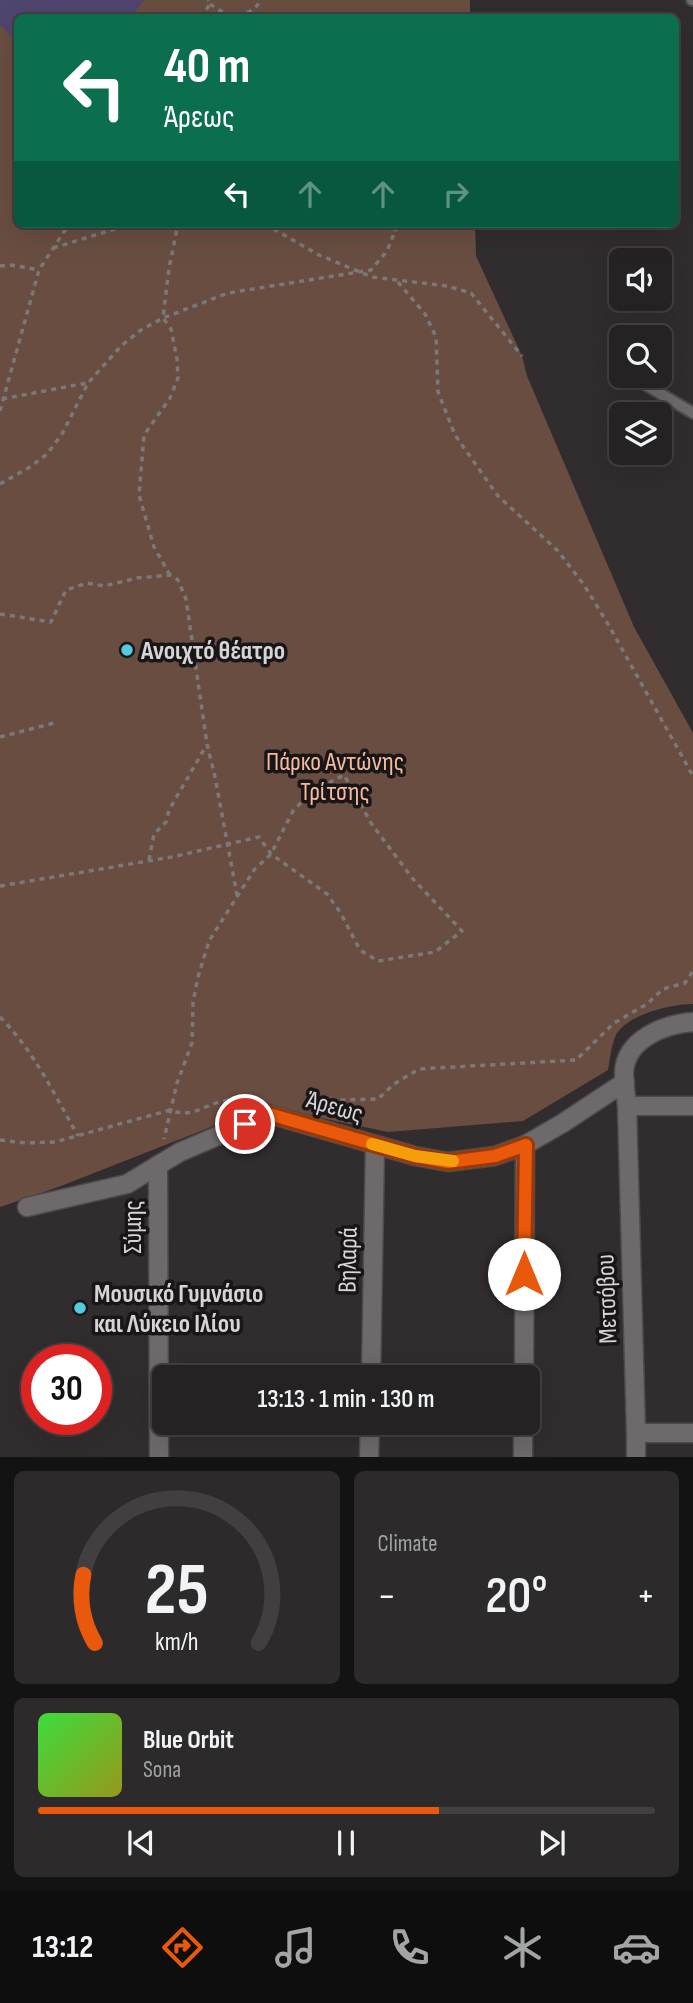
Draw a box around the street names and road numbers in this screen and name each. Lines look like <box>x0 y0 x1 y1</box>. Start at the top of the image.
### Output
street label: Άρεως <box>303 1085 366 1130</box>
street label: Σύμης <box>118 1200 149 1254</box>
street label: Βηλαρά <box>332 1227 365 1293</box>
street label: Μετσόβου <box>590 1254 625 1344</box>

